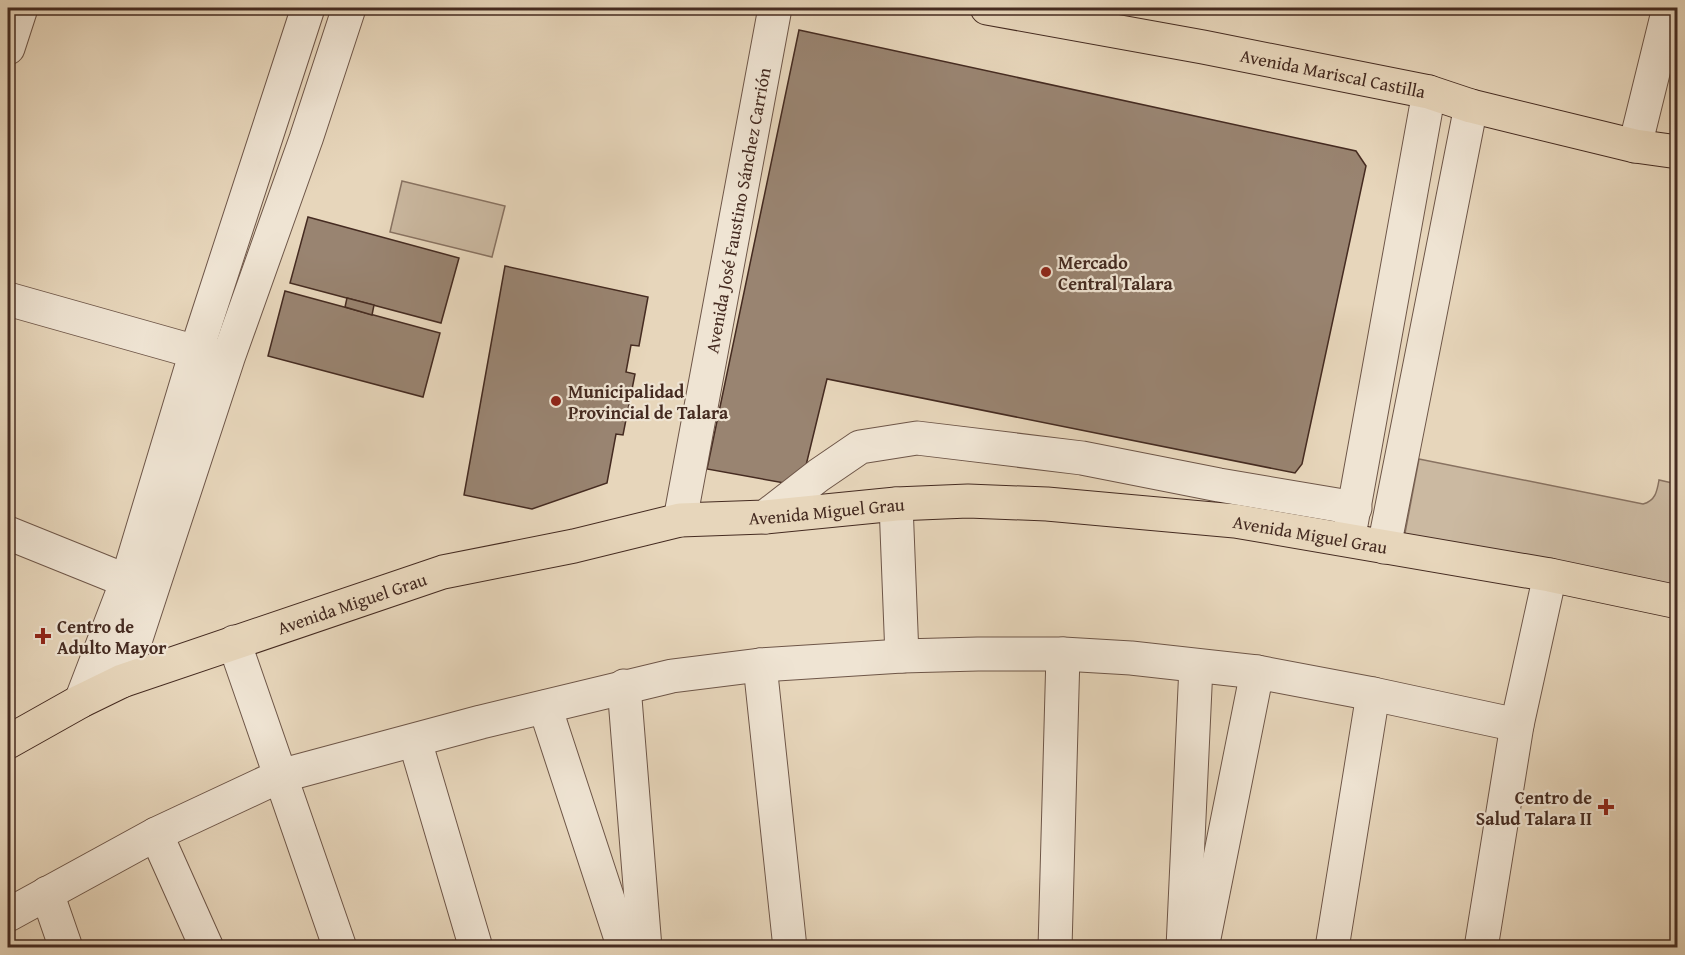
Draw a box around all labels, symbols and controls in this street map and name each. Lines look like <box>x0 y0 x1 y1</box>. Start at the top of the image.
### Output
street label: Avenida Mariscal Castilla <box>1238 41 1428 105</box>
street label: Avenida José Faustino Sánchez Carrión <box>698 65 777 355</box>
place label: Mercado Central Talara <box>1058 249 1173 297</box>
marker: Mercado Central Talara <box>1039 265 1053 279</box>
place label: Municipalidad Provincial de Talara <box>568 378 729 426</box>
marker: Municipalidad Provincial de Talara <box>549 394 563 408</box>
street label: Avenida Miguel Grau <box>748 490 905 531</box>
street label: Avenida Miguel Grau <box>1231 507 1390 560</box>
street label: Avenida Miguel Grau <box>273 565 430 641</box>
place label: Centro de Adulto Mayor <box>57 613 167 661</box>
marker: Centro de Adulto Mayor <box>34 627 52 645</box>
place label: Centro de Salud Talara II <box>1476 784 1592 832</box>
marker: Centro de Salud Talara II <box>1597 798 1615 816</box>

